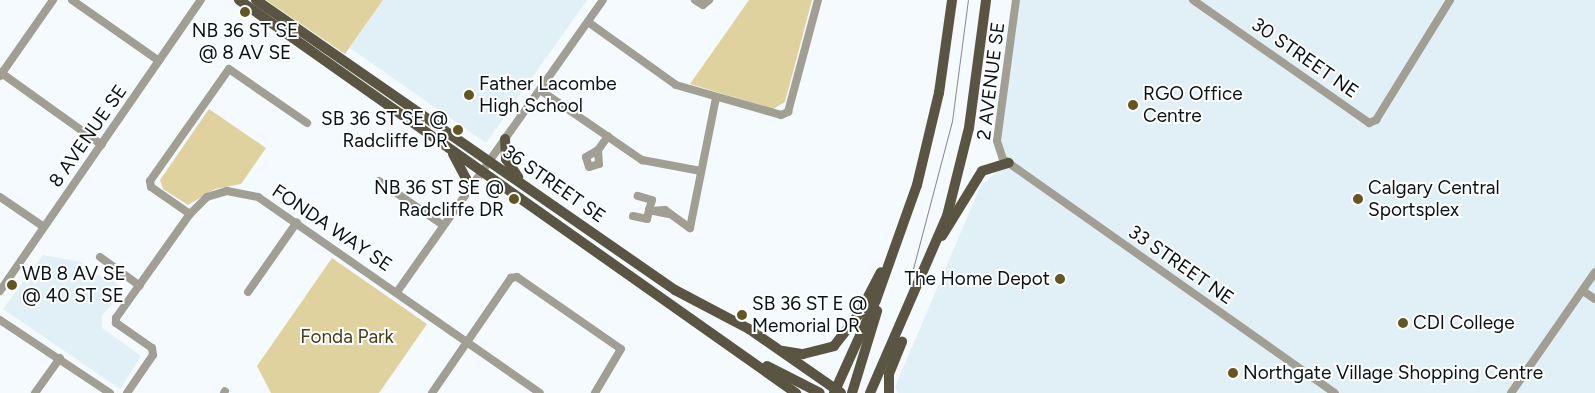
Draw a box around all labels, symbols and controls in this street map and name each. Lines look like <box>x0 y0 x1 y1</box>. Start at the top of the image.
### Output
marker: NB 36 ST SE @ 8 AV SE <box>239 6 251 18</box>
street label: 30 STREET NE <box>1247 13 1363 103</box>
place label: NB 36 ST SE @ 8 AV SE <box>192 20 298 64</box>
street label: 2 AVENUE SE <box>972 21 1010 141</box>
place label: Father Lacombe High School <box>479 73 617 117</box>
street label: 8 AVENUE SE <box>44 80 132 192</box>
place label: RGO Office Centre <box>1143 83 1243 127</box>
marker: Father Lacombe High School <box>463 89 475 101</box>
marker: RGO Office Centre <box>1127 99 1139 111</box>
place label: SB 36 ST SE @ Radcliffe DR <box>321 108 448 152</box>
marker: SB 36 ST SE @ Radcliffe DR <box>452 124 464 136</box>
street label: 36 STREET SE <box>498 140 610 228</box>
place label: NB 36 ST SE @ Radcliffe DR <box>374 177 504 221</box>
place label: Calgary Central Sportsplex <box>1368 177 1500 221</box>
street label: FONDA WAY SE <box>268 179 396 277</box>
marker: NB 36 ST SE @ Radcliffe DR <box>508 193 520 205</box>
marker: Calgary Central Sportsplex <box>1352 193 1364 205</box>
street label: 33 STREET NE <box>1124 220 1238 310</box>
place label: WB 8 AV SE @ 40 ST SE <box>22 263 126 307</box>
place label: The Home Depot <box>904 268 1050 290</box>
marker: The Home Depot <box>1054 273 1066 285</box>
marker: WB 8 AV SE @ 40 ST SE <box>6 279 18 291</box>
place label: SB 36 ST E @ Memorial DR <box>752 293 867 337</box>
marker: SB 36 ST E @ Memorial DR <box>736 309 748 321</box>
place label: CDI College <box>1413 312 1515 334</box>
marker: CDI College <box>1397 317 1409 329</box>
park label: Fonda Park <box>300 326 394 348</box>
place label: Northgate Village Shopping Centre <box>1243 362 1543 384</box>
marker: Northgate Village Shopping Centre <box>1227 367 1239 379</box>

